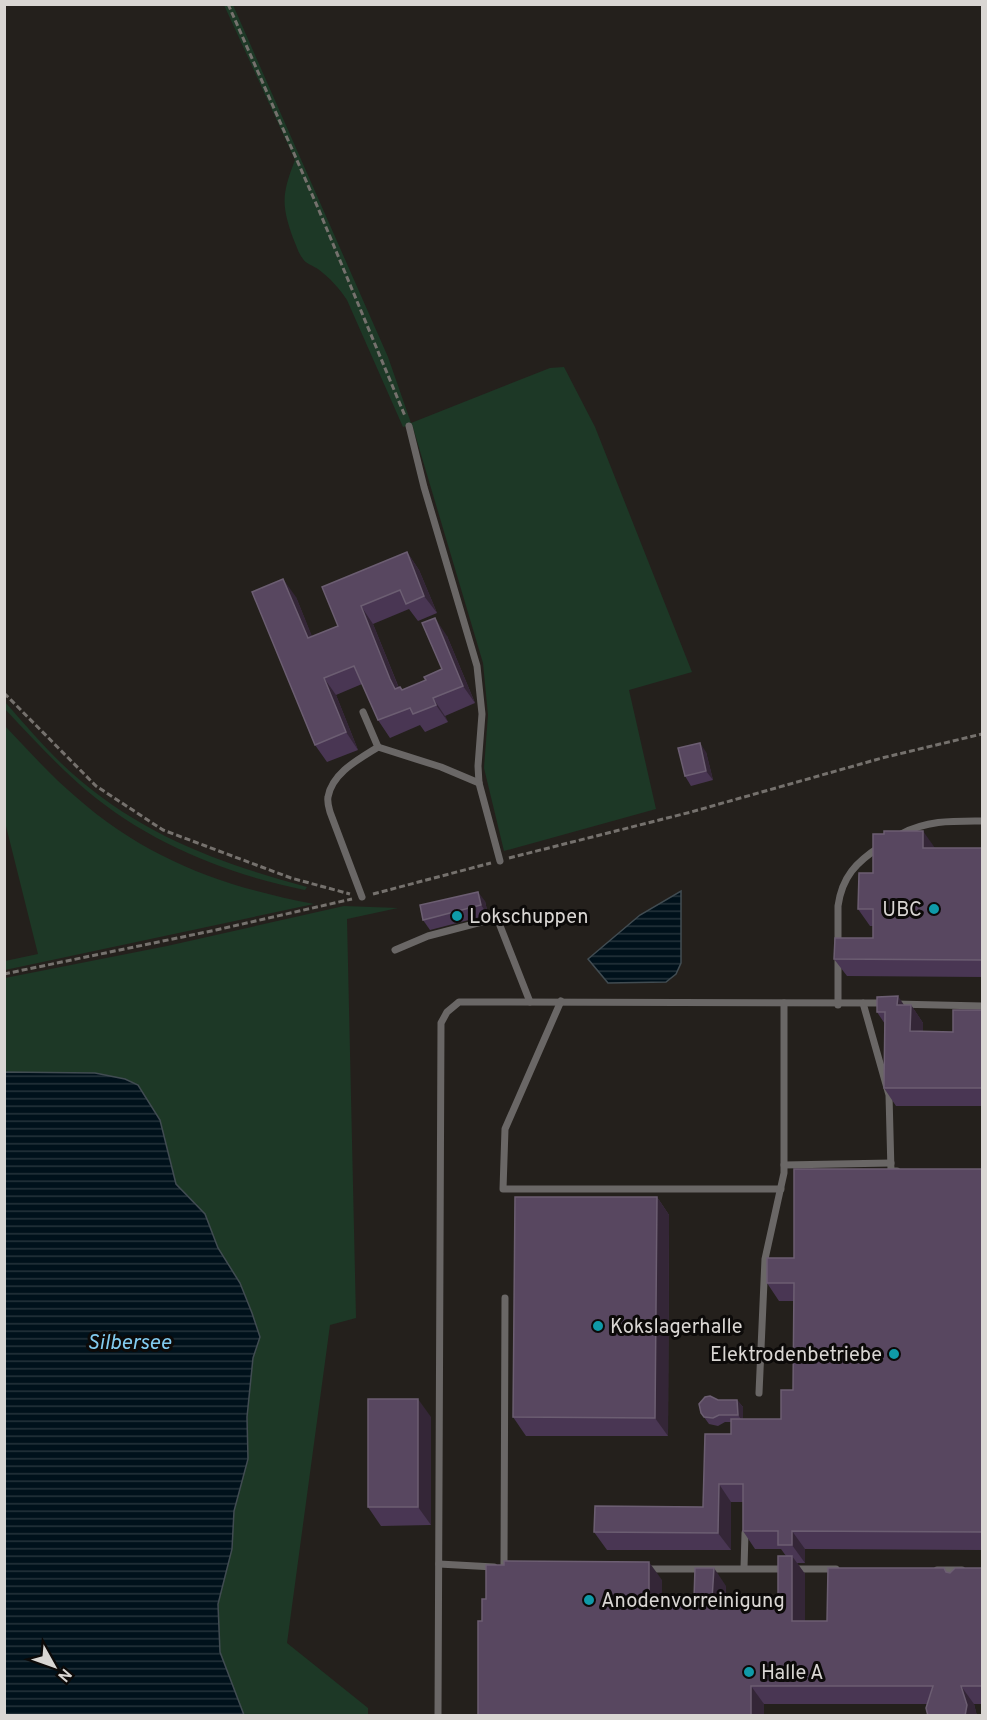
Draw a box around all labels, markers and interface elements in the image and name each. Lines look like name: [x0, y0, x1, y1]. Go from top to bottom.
place label: UBC: [882, 898, 922, 924]
marker: UBC: [927, 902, 941, 916]
place label: Lokschuppen: [469, 905, 588, 931]
marker: Lokschuppen: [450, 909, 464, 923]
place label: Kokslagerhalle: [610, 1315, 742, 1341]
marker: Kokslagerhalle: [591, 1319, 605, 1333]
water label: Silbersee: [87, 1330, 172, 1357]
place label: Elektrodenbetriebe: [710, 1343, 882, 1369]
marker: Elektrodenbetriebe: [887, 1347, 901, 1361]
place label: Anodenvorreinigung: [601, 1589, 785, 1615]
marker: Anodenvorreinigung: [582, 1593, 596, 1607]
north arrow: [24, 1636, 84, 1696]
place label: Halle A: [761, 1661, 824, 1687]
text: N: [53, 1664, 75, 1685]
marker: Halle A: [742, 1665, 756, 1679]

